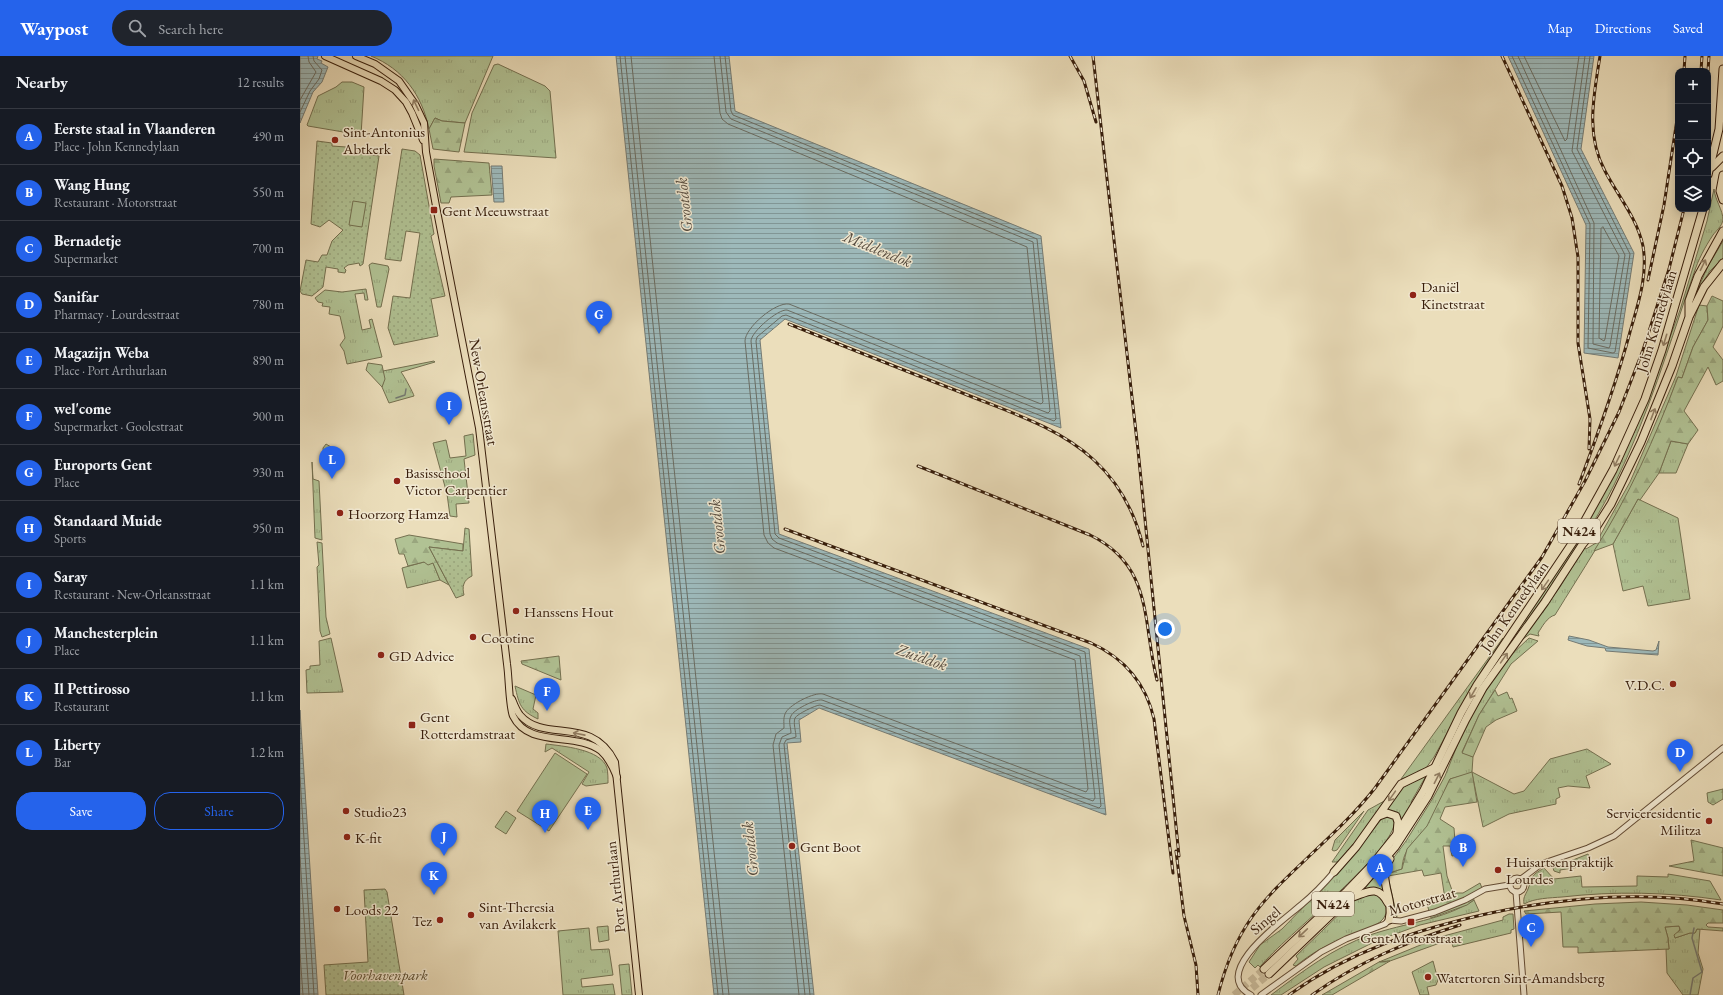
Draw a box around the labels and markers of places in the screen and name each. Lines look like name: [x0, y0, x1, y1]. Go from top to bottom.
place label: Sint-Antonius Abtkerk: [342, 122, 425, 158]
marker: Sint-Antonius Abtkerk: [330, 135, 340, 145]
place label: Gent Meeuwstraat: [442, 201, 549, 220]
marker: Gent Meeuwstraat: [429, 205, 439, 215]
place label: Daniël Kinetstraat: [1421, 277, 1485, 313]
marker: Daniël Kinetstraat: [1408, 290, 1418, 300]
pin: G: [586, 301, 612, 334]
pin: I: [436, 392, 462, 425]
pin: L: [319, 446, 345, 479]
place label: Basisschool Victor Carpentier: [405, 463, 507, 499]
marker: Basisschool Victor Carpentier: [392, 476, 402, 486]
place label: Hoorzorg Hamza: [348, 504, 449, 523]
marker: Hoorzorg Hamza: [335, 508, 345, 518]
place label: Hanssens Hout: [524, 602, 614, 621]
marker: Hanssens Hout: [511, 606, 521, 616]
place label: Cocotine: [481, 628, 535, 647]
marker: Cocotine: [468, 632, 478, 642]
place label: GD Advice: [389, 646, 454, 665]
marker: GD Advice: [376, 650, 386, 660]
place label: V.D.C.: [1625, 675, 1665, 694]
pin: F: [534, 678, 560, 711]
marker: V.D.C.: [1668, 679, 1678, 689]
place label: Gent Rotterdamstraat: [420, 707, 515, 743]
marker: Gent Rotterdamstraat: [407, 720, 417, 730]
pin: D: [1667, 739, 1693, 772]
pin: E: [575, 797, 601, 830]
pin: H: [532, 800, 558, 833]
place label: Studio23: [354, 802, 407, 821]
place label: Serviceresidentie Militza: [1606, 803, 1701, 839]
marker: Studio23: [341, 806, 351, 816]
marker: Serviceresidentie Militza: [1704, 816, 1714, 826]
pin: J: [431, 823, 457, 856]
place label: K-fit: [355, 828, 382, 847]
marker: K-fit: [342, 832, 352, 842]
pin: B: [1450, 834, 1476, 867]
place label: Gent Boot: [800, 837, 861, 856]
marker: Gent Boot: [787, 841, 797, 851]
place label: Huisartsenpraktijk Lourdes: [1506, 852, 1614, 888]
pin: A: [1367, 854, 1393, 887]
pin: K: [421, 862, 447, 895]
marker: Huisartsenpraktijk Lourdes: [1493, 865, 1503, 875]
place label: Sint-Theresia van Avilakerk: [479, 897, 557, 933]
place label: Loods 22: [345, 900, 399, 919]
marker: Loods 22: [332, 904, 342, 914]
marker: Sint-Theresia van Avilakerk: [466, 910, 476, 920]
place label: Tez: [412, 911, 432, 930]
pin: C: [1518, 914, 1544, 947]
marker: Tez: [435, 915, 445, 925]
marker: Gent Motorstraat: [1406, 917, 1416, 927]
place label: Gent Motorstraat: [1360, 928, 1462, 947]
place label: Watertoren Sint-Amandsberg: [1436, 968, 1605, 987]
marker: Watertoren Sint-Amandsberg: [1423, 972, 1433, 982]

